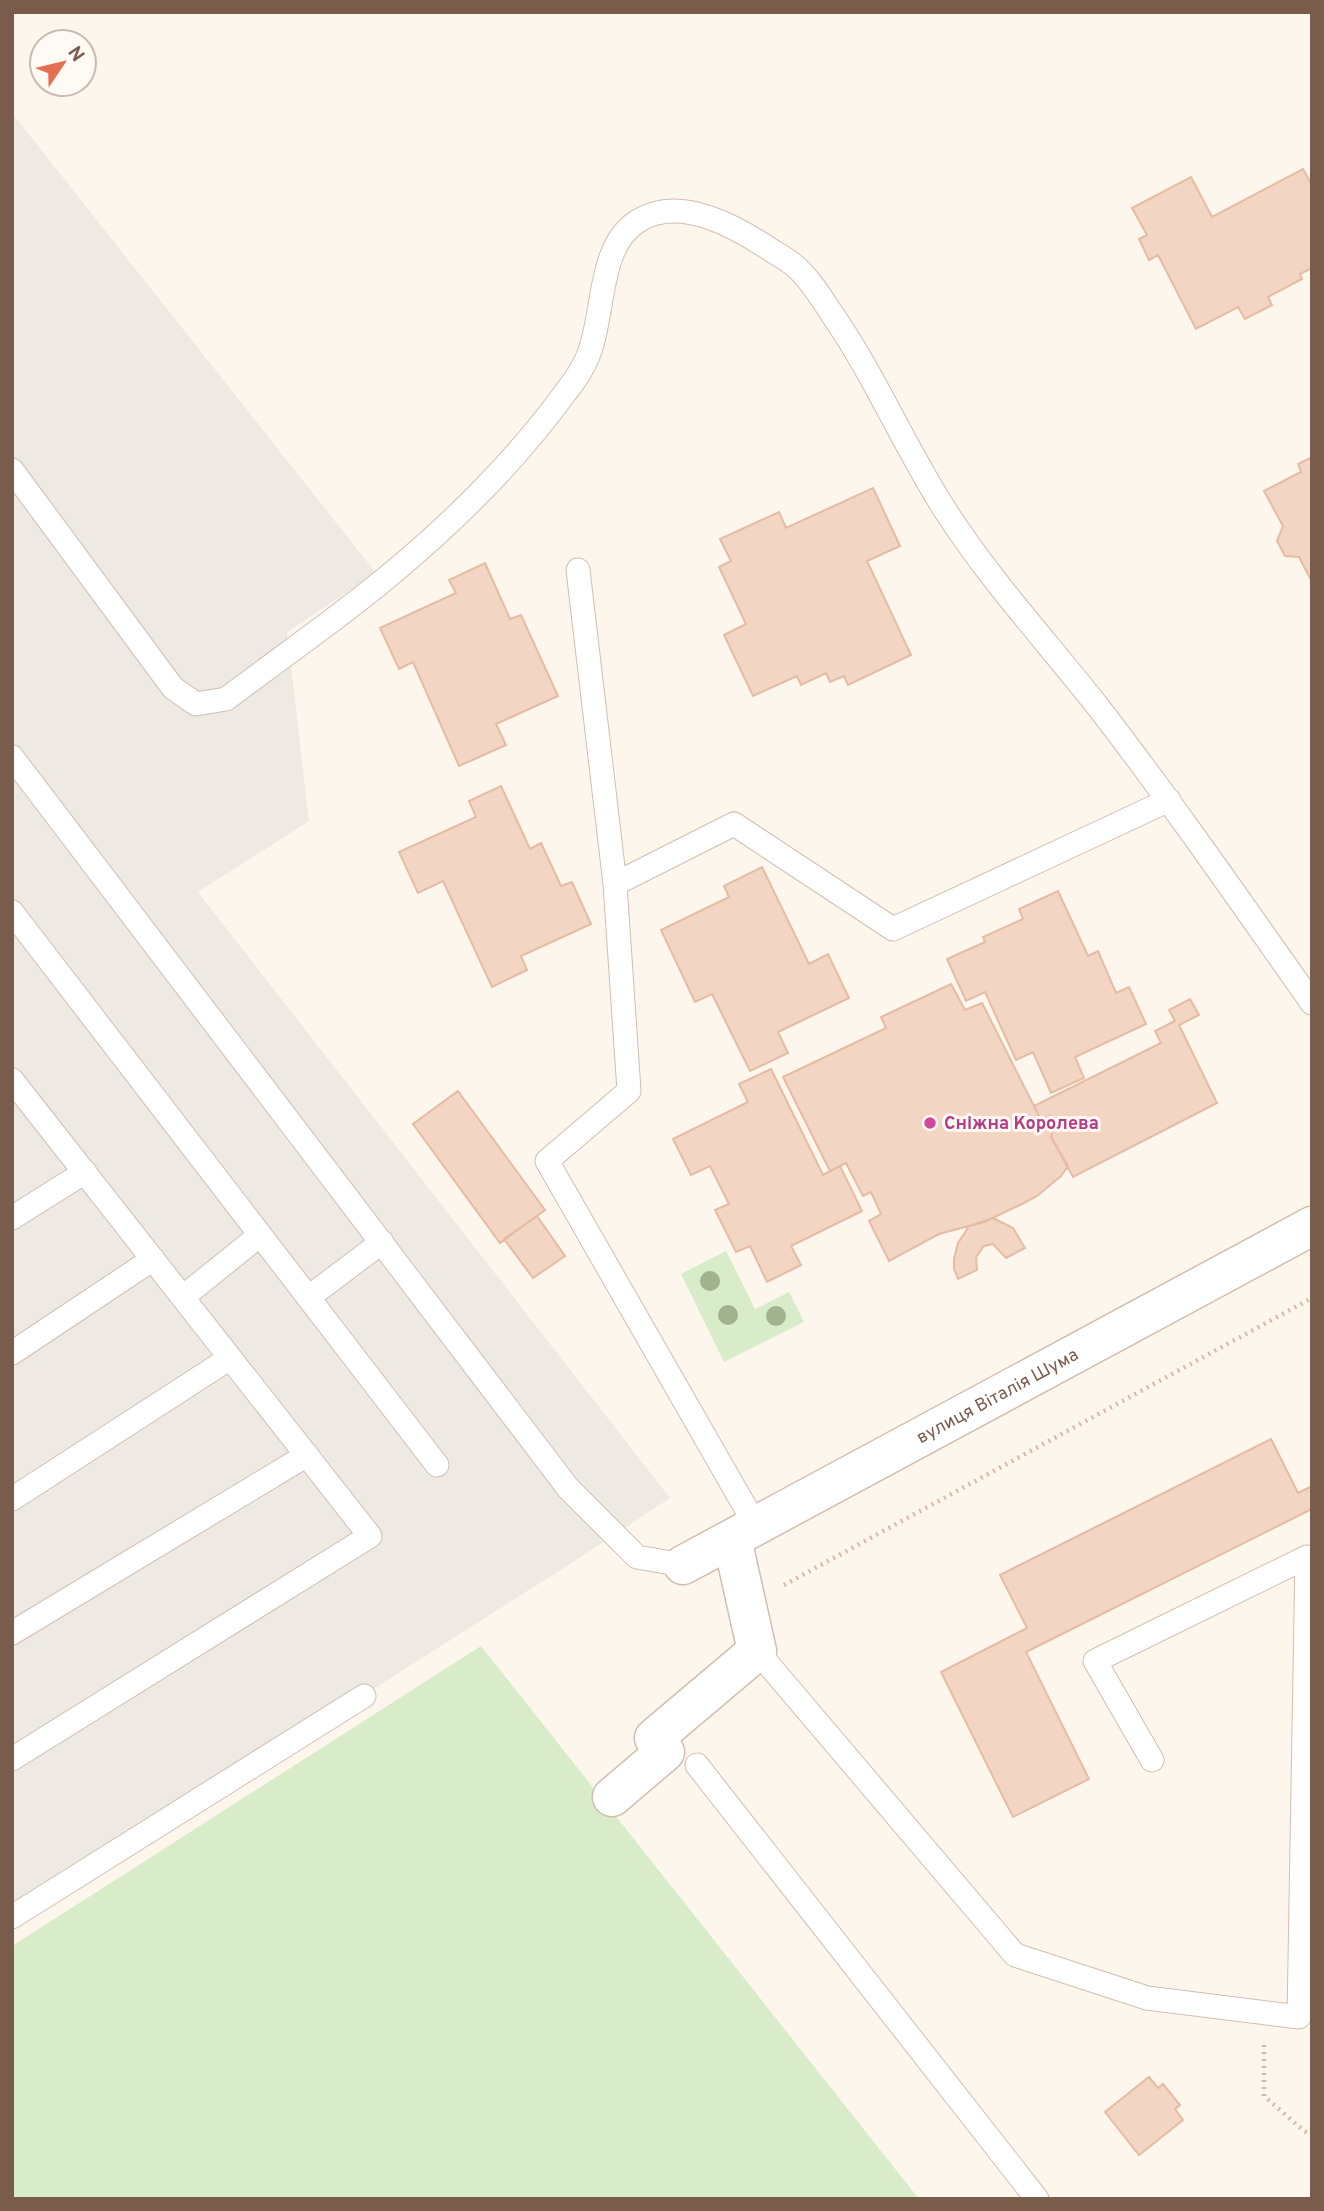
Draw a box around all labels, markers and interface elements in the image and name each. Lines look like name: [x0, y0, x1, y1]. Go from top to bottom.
north arrow: [28, 28, 98, 98]
text: N: [62, 42, 89, 67]
place label: Сніжна Королева: [944, 1113, 1099, 1136]
marker: Сніжна Королева: [922, 1115, 938, 1131]
street label: вулиця Віталія Шума: [913, 1344, 1083, 1450]

